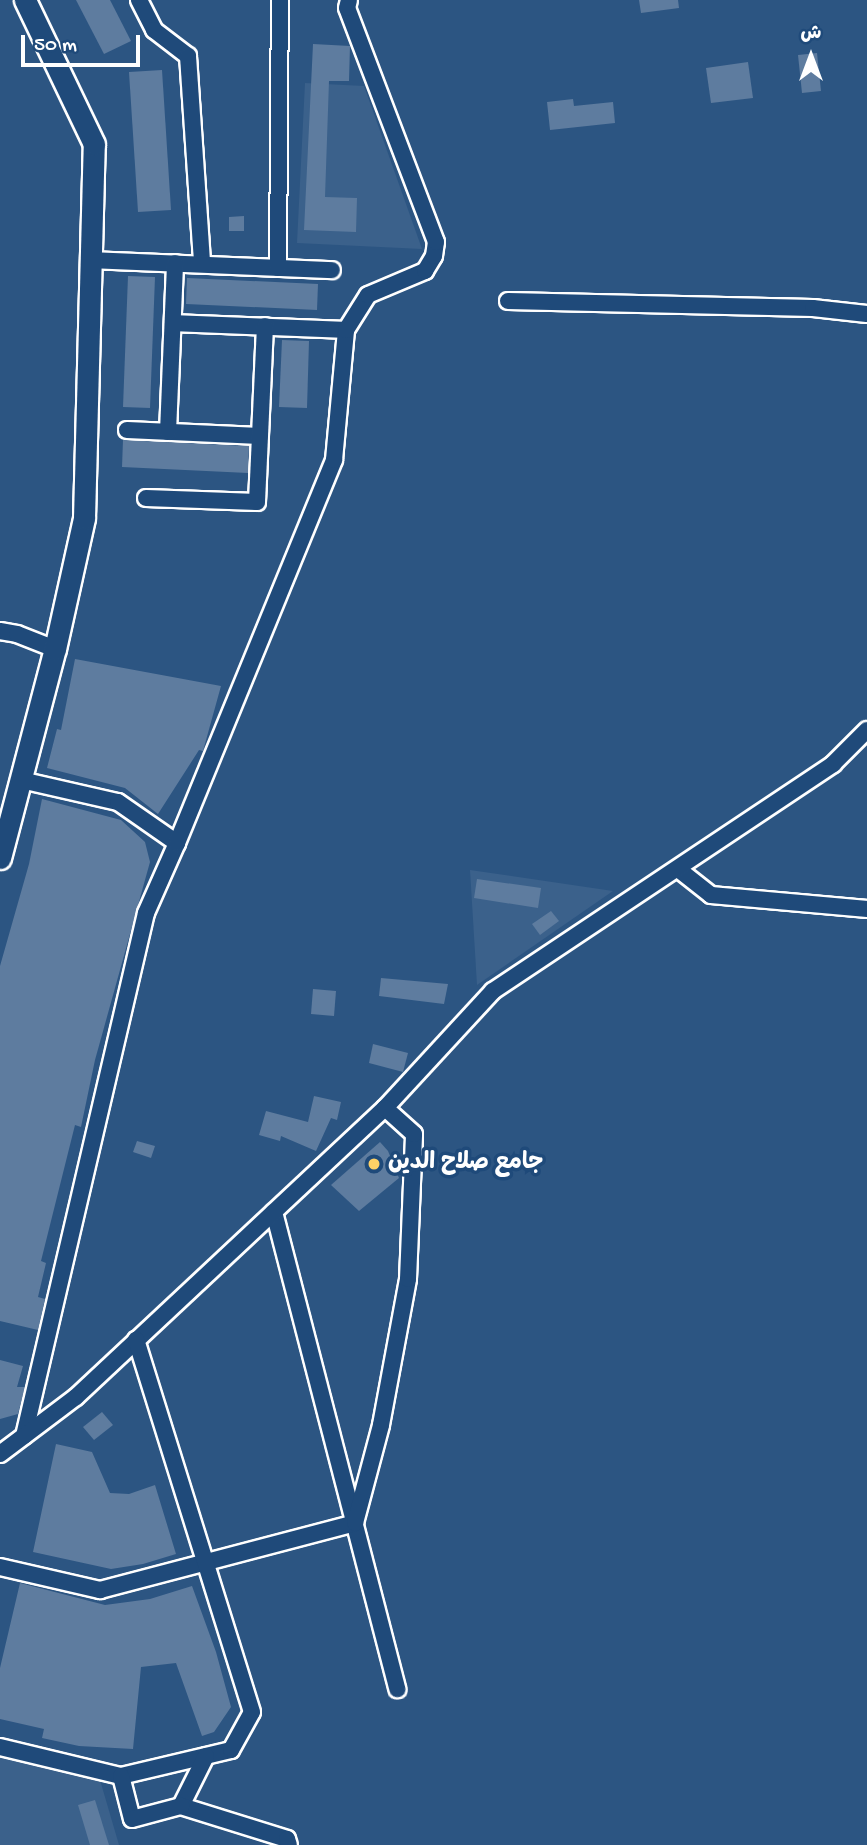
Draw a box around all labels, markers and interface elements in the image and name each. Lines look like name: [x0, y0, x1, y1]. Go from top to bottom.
scale bar: [24, 21, 144, 65]
north arrow: [776, 21, 846, 91]
text: ش: [801, 23, 821, 46]
text: 50 m: [34, 34, 77, 59]
place label: جامع صلاح الدين: [388, 1150, 543, 1178]
marker: جامع صلاح الدين: [366, 1156, 382, 1172]

